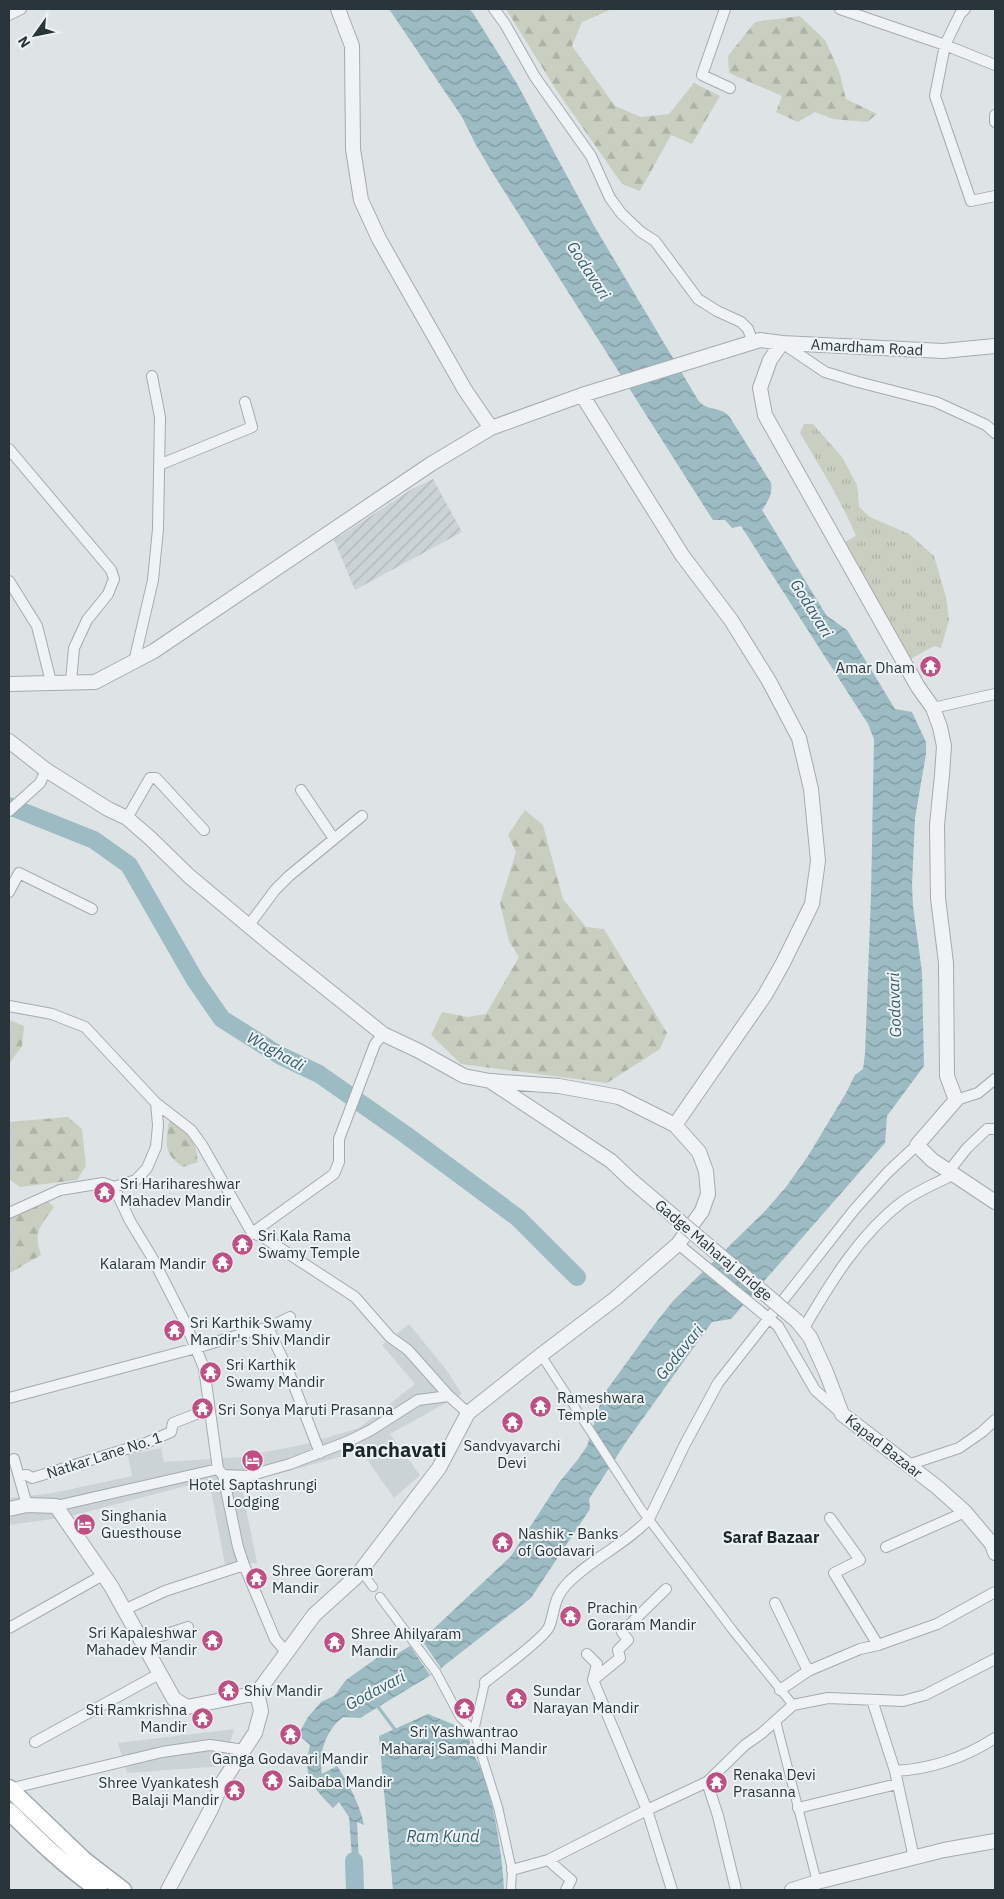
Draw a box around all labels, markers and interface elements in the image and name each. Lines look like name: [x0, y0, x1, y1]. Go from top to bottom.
north arrow: [10, 10, 60, 60]
text: N: [14, 33, 34, 51]
water label: Godavari: [563, 237, 615, 303]
street label: Amardham Road: [810, 335, 924, 359]
water label: Godavari: [786, 575, 838, 641]
temple icon: Amar Dham: [919, 655, 943, 679]
place label: Amar Dham: [836, 658, 915, 677]
water label: Godavari: [883, 971, 905, 1038]
water label: Waghadi: [244, 1027, 309, 1075]
place label: Sri Harihareshwar Mahadev Mandir: [120, 1174, 241, 1210]
temple icon: Sri Harihareshwar Mahadev Mandir: [92, 1180, 116, 1204]
street label: Gadge Maharaj Bridge: [651, 1195, 777, 1305]
place label: Sri Kala Rama Swamy Temple: [258, 1226, 360, 1262]
temple icon: Sri Kala Rama Swamy Temple: [230, 1232, 254, 1256]
temple icon: Kalaram Mandir: [210, 1251, 234, 1275]
place label: Kalaram Mandir: [100, 1254, 206, 1273]
place label: Sri Karthik Swamy Mandir's Shiv Mandir: [190, 1313, 331, 1349]
temple icon: Sri Karthik Swamy Mandir's Shiv Mandir: [162, 1319, 186, 1343]
water label: Godavari: [651, 1320, 708, 1384]
place label: Sri Karthik Swamy Mandir: [226, 1355, 325, 1391]
temple icon: Sri Karthik Swamy Mandir: [198, 1361, 222, 1385]
place label: Rameshwara Temple: [557, 1388, 644, 1424]
temple icon: Rameshwara Temple: [529, 1394, 553, 1418]
temple icon: Sri Sonya Maruti Prasanna: [190, 1397, 214, 1421]
place label: Sri Sonya Maruti Prasanna: [218, 1400, 393, 1419]
temple icon: Sandvyavarchi Devi: [500, 1410, 524, 1434]
street label: Kapad Bazaar: [842, 1410, 927, 1482]
street label: Natkar Lane No. 1: [44, 1427, 164, 1483]
district label: Panchavati: [342, 1436, 446, 1463]
place label: Sandvyavarchi Devi: [464, 1436, 561, 1472]
hotel icon: Hotel Saptashrungi Lodging: [241, 1449, 265, 1473]
place label: Hotel Saptashrungi Lodging: [189, 1475, 317, 1511]
place label: Singhania Guesthouse: [101, 1506, 182, 1542]
hotel icon: Singhania Guesthouse: [73, 1512, 97, 1536]
place label: Nashik - Banks of Godavari: [518, 1524, 619, 1560]
district label: Saraf Bazaar: [723, 1527, 820, 1547]
temple icon: Nashik - Banks of Godavari: [490, 1530, 514, 1554]
place label: Shree Goreram Mandir: [272, 1561, 374, 1597]
temple icon: Shree Goreram Mandir: [244, 1567, 268, 1591]
place label: Prachin Goraram Mandir: [587, 1598, 697, 1634]
temple icon: Prachin Goraram Mandir: [559, 1604, 583, 1628]
place label: Sri Kapaleshwar Mahadev Mandir: [86, 1623, 197, 1659]
place label: Shree Ahilyaram Mandir: [351, 1624, 461, 1660]
temple icon: Sri Kapaleshwar Mahadev Mandir: [201, 1629, 225, 1653]
temple icon: Shree Ahilyaram Mandir: [323, 1630, 347, 1654]
water label: Godavari: [342, 1666, 409, 1714]
temple icon: Shiv Mandir: [216, 1678, 240, 1702]
place label: Shiv Mandir: [244, 1681, 323, 1700]
place label: Sundar Narayan Mandir: [533, 1681, 640, 1717]
temple icon: Sundar Narayan Mandir: [505, 1687, 529, 1711]
temple icon: Sri Yashwantrao Maharaj Samadhi Mandir: [452, 1696, 476, 1720]
place label: Sti Ramkrishna Mandir: [86, 1700, 187, 1736]
temple icon: Sti Ramkrishna Mandir: [191, 1706, 215, 1730]
place label: Sri Yashwantrao Maharaj Samadhi Mandir: [381, 1722, 548, 1758]
temple icon: Ganga Godavari Mandir: [278, 1723, 302, 1747]
place label: Ganga Godavari Mandir: [212, 1749, 369, 1768]
place label: Renaka Devi Prasanna: [733, 1765, 816, 1801]
temple icon: Saibaba Mandir: [260, 1769, 284, 1793]
temple icon: Renaka Devi Prasanna: [705, 1771, 729, 1795]
place label: Saibaba Mandir: [288, 1772, 393, 1791]
place label: Shree Vyankatesh Balaji Mandir: [98, 1773, 219, 1809]
temple icon: Shree Vyankatesh Balaji Mandir: [223, 1779, 247, 1803]
water label: Ram Kund: [407, 1826, 480, 1846]

